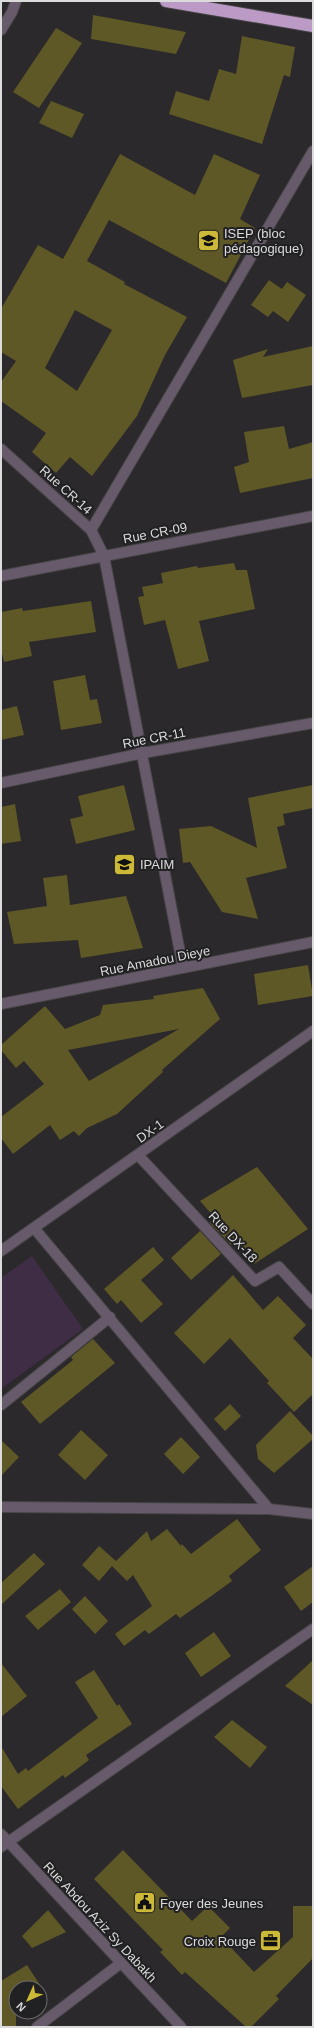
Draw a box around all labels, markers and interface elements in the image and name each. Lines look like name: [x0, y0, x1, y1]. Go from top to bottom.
place label: ISEP (bloc pédagogique): [224, 226, 304, 256]
school or university icon: ISEP (bloc pédagogique): [195, 227, 221, 253]
street label: Rue CR-14: [37, 463, 95, 517]
street label: Rue CR-09: [122, 519, 188, 547]
street label: Rue CR-11: [121, 725, 187, 751]
school or university icon: IPAIM: [111, 851, 137, 877]
place label: IPAIM: [140, 857, 174, 872]
street label: Rue Amadou Dieye: [99, 943, 211, 979]
street label: DX-1: [134, 1116, 166, 1146]
street label: Rue DX-18: [206, 1208, 260, 1266]
street label: Rue Abdou Aziz Sy Dabakh: [40, 1859, 160, 1985]
public building icon: Foyer des Jeunes: [131, 1890, 157, 1916]
place label: Foyer des Jeunes: [160, 1896, 264, 1911]
office icon: Croix Rouge: [258, 1928, 284, 1954]
place label: Croix Rouge: [184, 1934, 256, 1949]
north arrow: [8, 1980, 48, 2020]
text: N: [14, 2000, 28, 2014]

